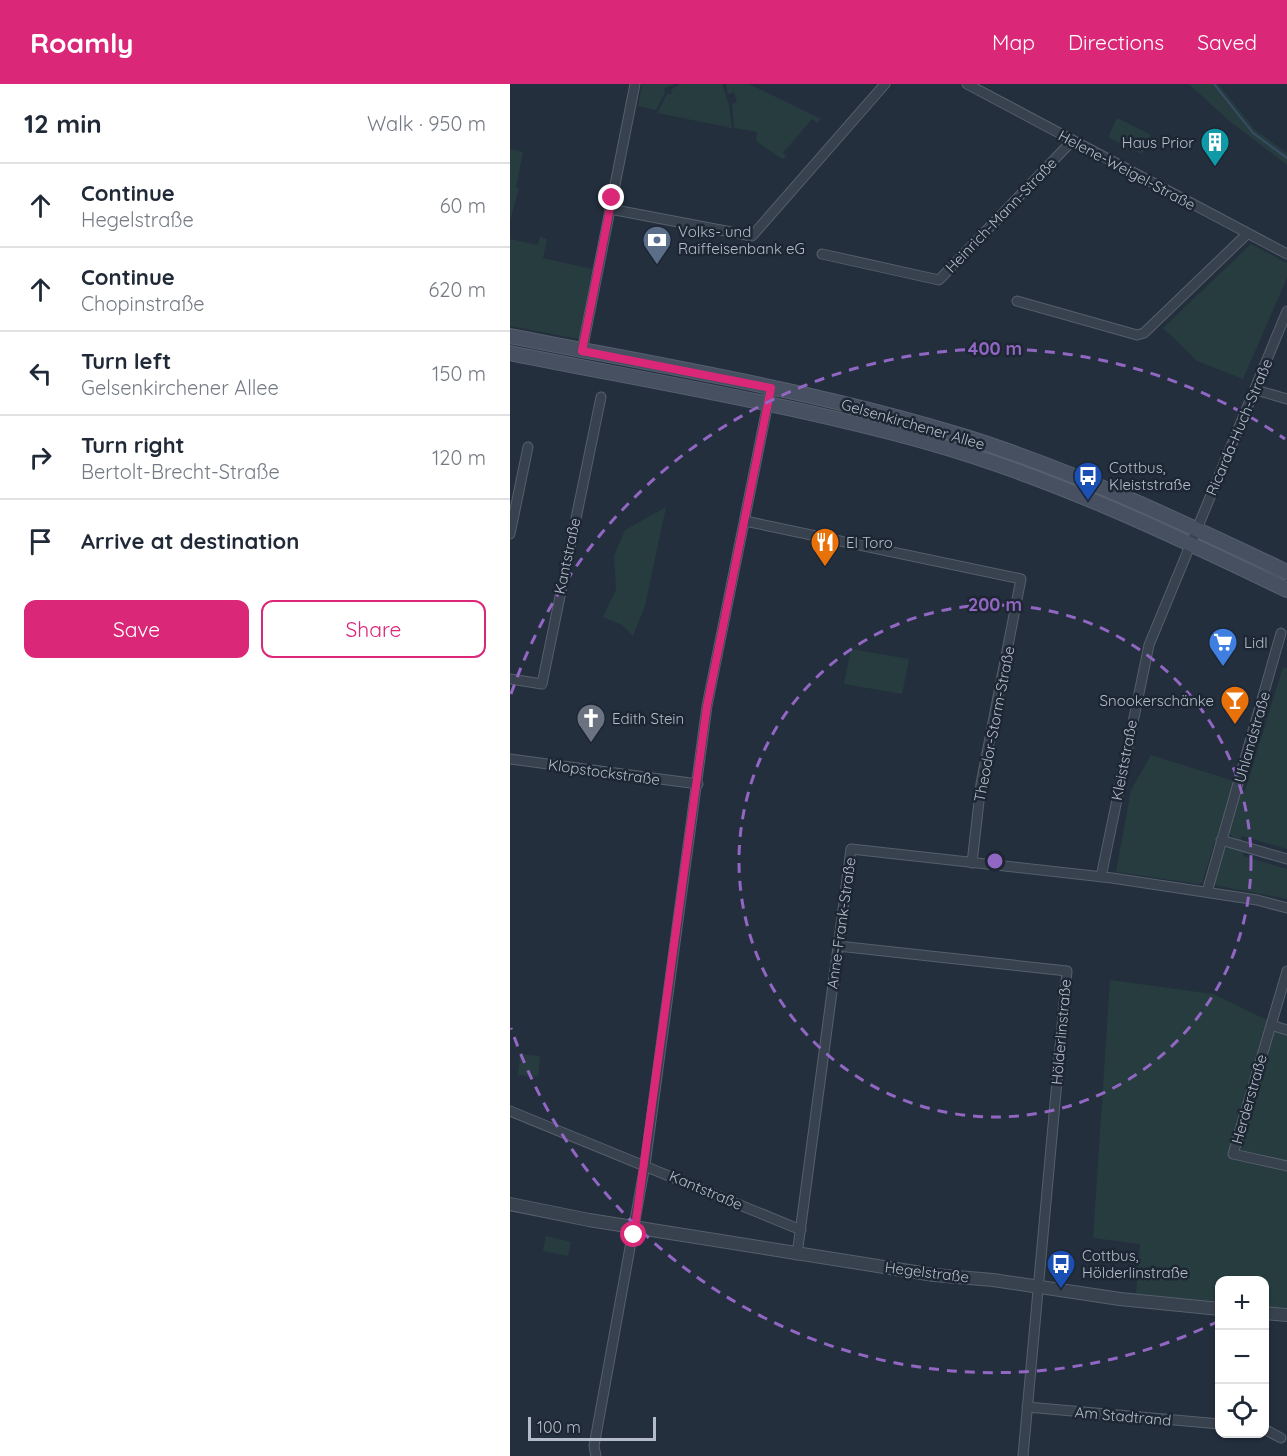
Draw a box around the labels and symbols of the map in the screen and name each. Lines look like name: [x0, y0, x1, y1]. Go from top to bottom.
street label: Helene-Weigel-Straße: [1055, 126, 1199, 214]
building icon: Haus Prior: [1199, 126, 1231, 168]
place label: Haus Prior: [1122, 133, 1194, 152]
street label: Heinrich-Mann-Straße: [941, 153, 1061, 277]
route end: [598, 184, 624, 210]
place label: Volks- und Raiffeisenbank eG: [678, 222, 805, 258]
bank icon: Volks- und Raiffeisenbank eG: [641, 224, 673, 266]
text: 400 m: [968, 337, 1022, 360]
street label: Ricarda-Huch-Straße: [1202, 356, 1276, 498]
street label: Gelsenkirchener Allee: [839, 394, 987, 454]
place label: Cottbus, Kleiststraße: [1109, 458, 1191, 494]
bus stop icon: Cottbus, Kleiststraße: [1072, 460, 1104, 502]
street label: Kantstraße: [550, 516, 584, 596]
restaurant icon: El Toro: [809, 526, 841, 568]
place label: El Toro: [846, 533, 893, 552]
text: 200 m: [968, 593, 1022, 616]
supermarket icon: Lidl: [1207, 626, 1239, 668]
place label: Lidl: [1244, 633, 1268, 652]
street label: Theodor-Storm-Straße: [970, 644, 1018, 804]
bar icon: Snookerschänke: [1219, 684, 1251, 726]
street label: Uhlandstraße: [1230, 689, 1274, 785]
place label: Snookerschänke: [1100, 691, 1214, 710]
church icon: Edith Stein: [575, 702, 607, 744]
place label: Edith Stein: [612, 709, 684, 728]
street label: Kleiststraße: [1107, 718, 1141, 802]
street label: Klopstockstraße: [547, 755, 661, 789]
centre of rings: [985, 851, 1005, 871]
street label: Anne-Frank-Straße: [822, 856, 860, 990]
street label: Hölderlinstraße: [1047, 978, 1075, 1086]
street label: Herderstraße: [1227, 1052, 1271, 1146]
street label: Kantstraße: [667, 1166, 745, 1214]
route start: [620, 1221, 646, 1247]
place label: Cottbus, Hölderlinstraße: [1082, 1246, 1188, 1282]
bus stop icon: Cottbus, Hölderlinstraße: [1045, 1248, 1077, 1290]
street label: Hegelstraße: [884, 1257, 970, 1287]
street label: Am Stadtrand: [1074, 1402, 1172, 1430]
scale bar: [528, 1414, 656, 1442]

